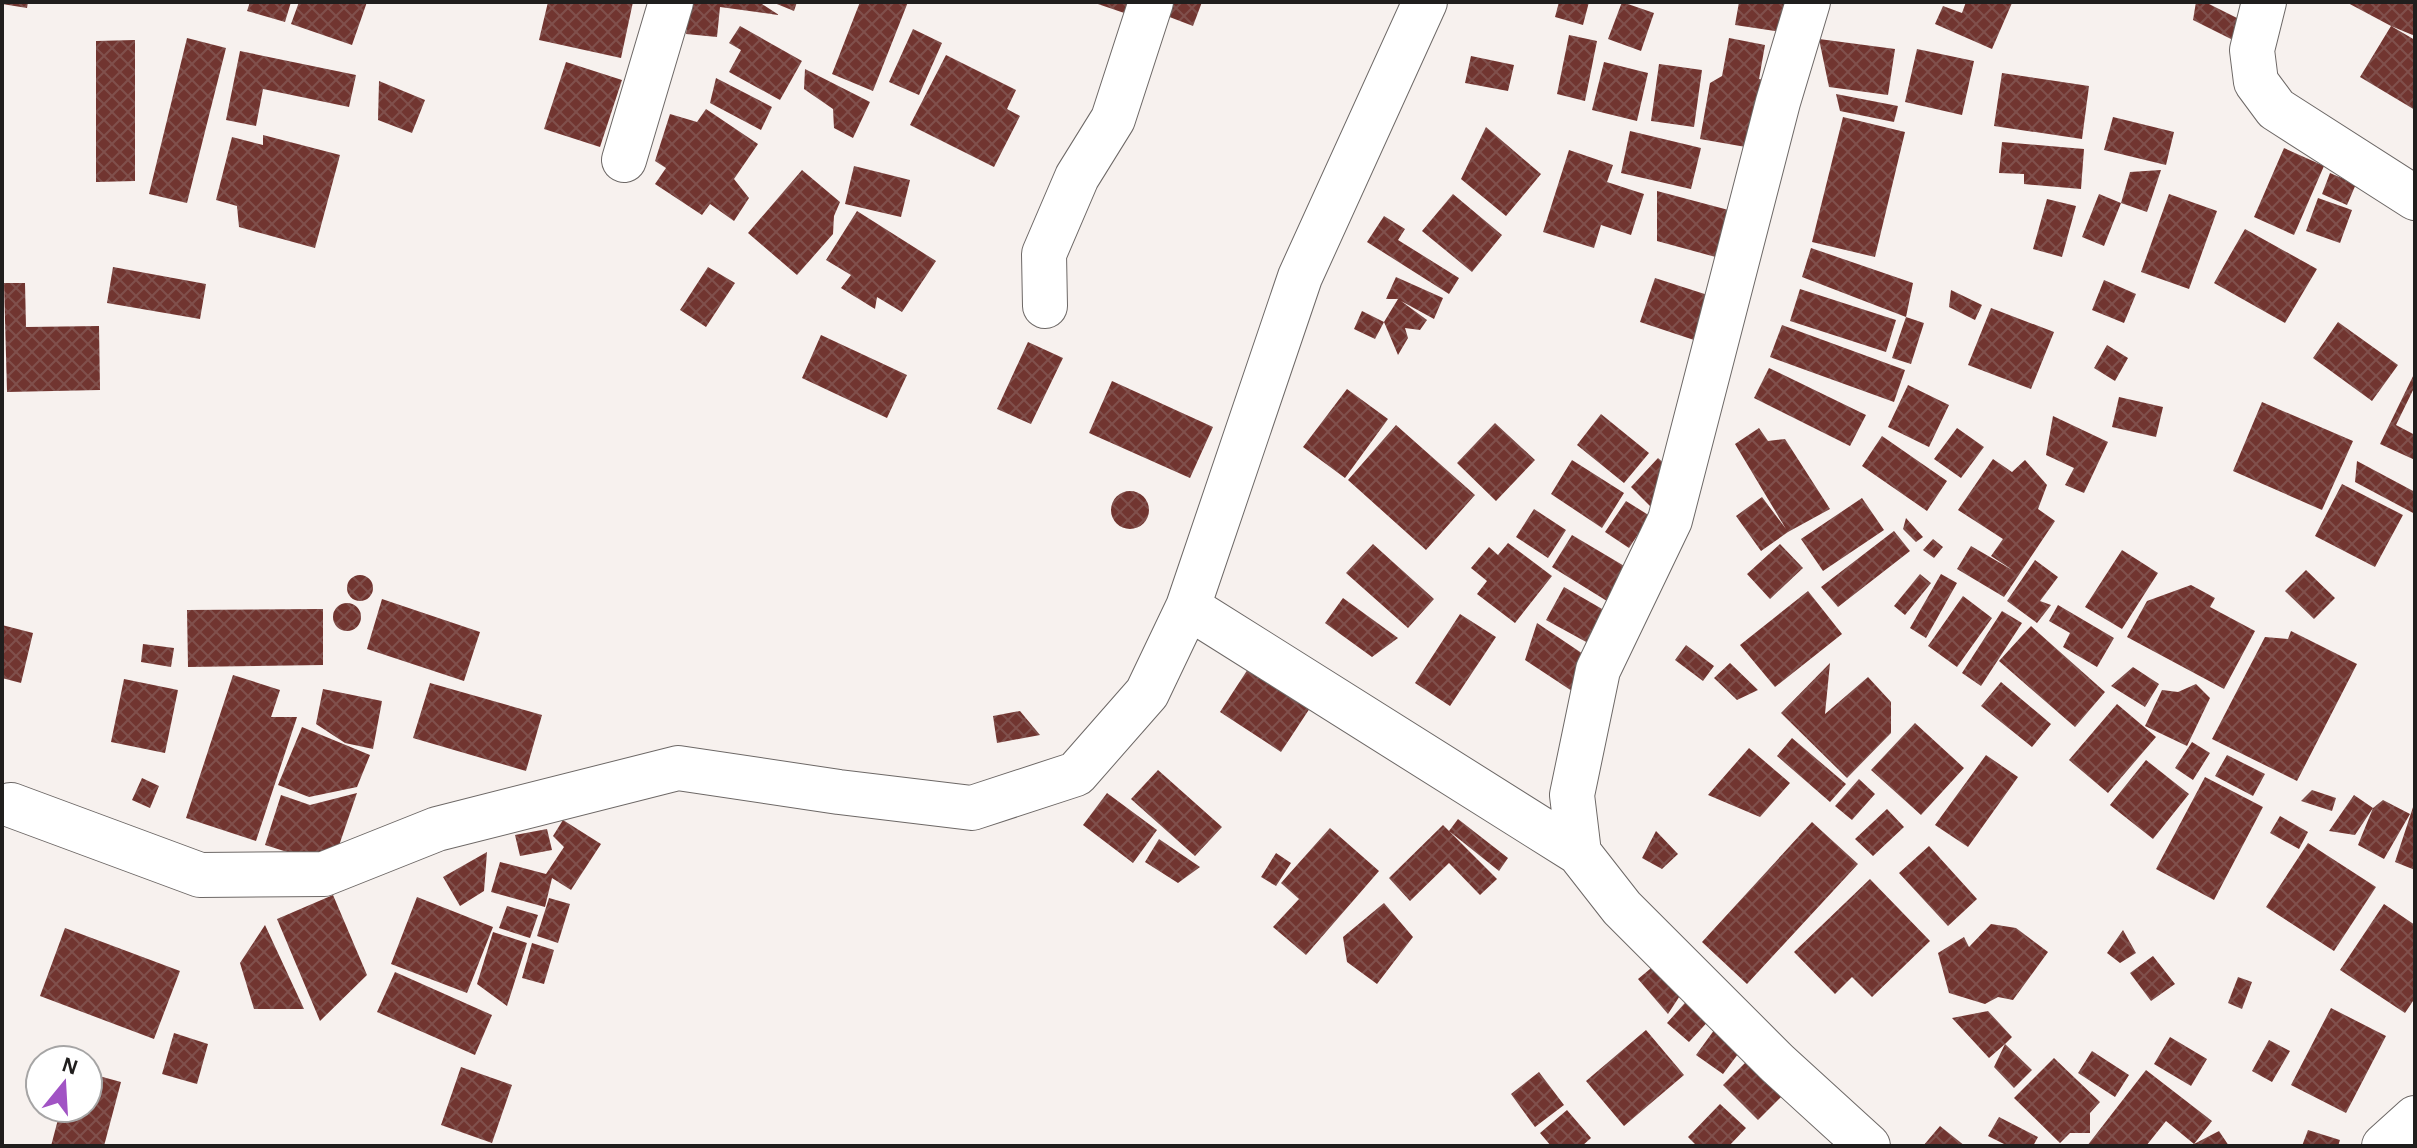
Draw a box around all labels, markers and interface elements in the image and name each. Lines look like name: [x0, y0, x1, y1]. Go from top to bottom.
north arrow: [24, 1044, 104, 1124]
text: N: [59, 1053, 81, 1079]

